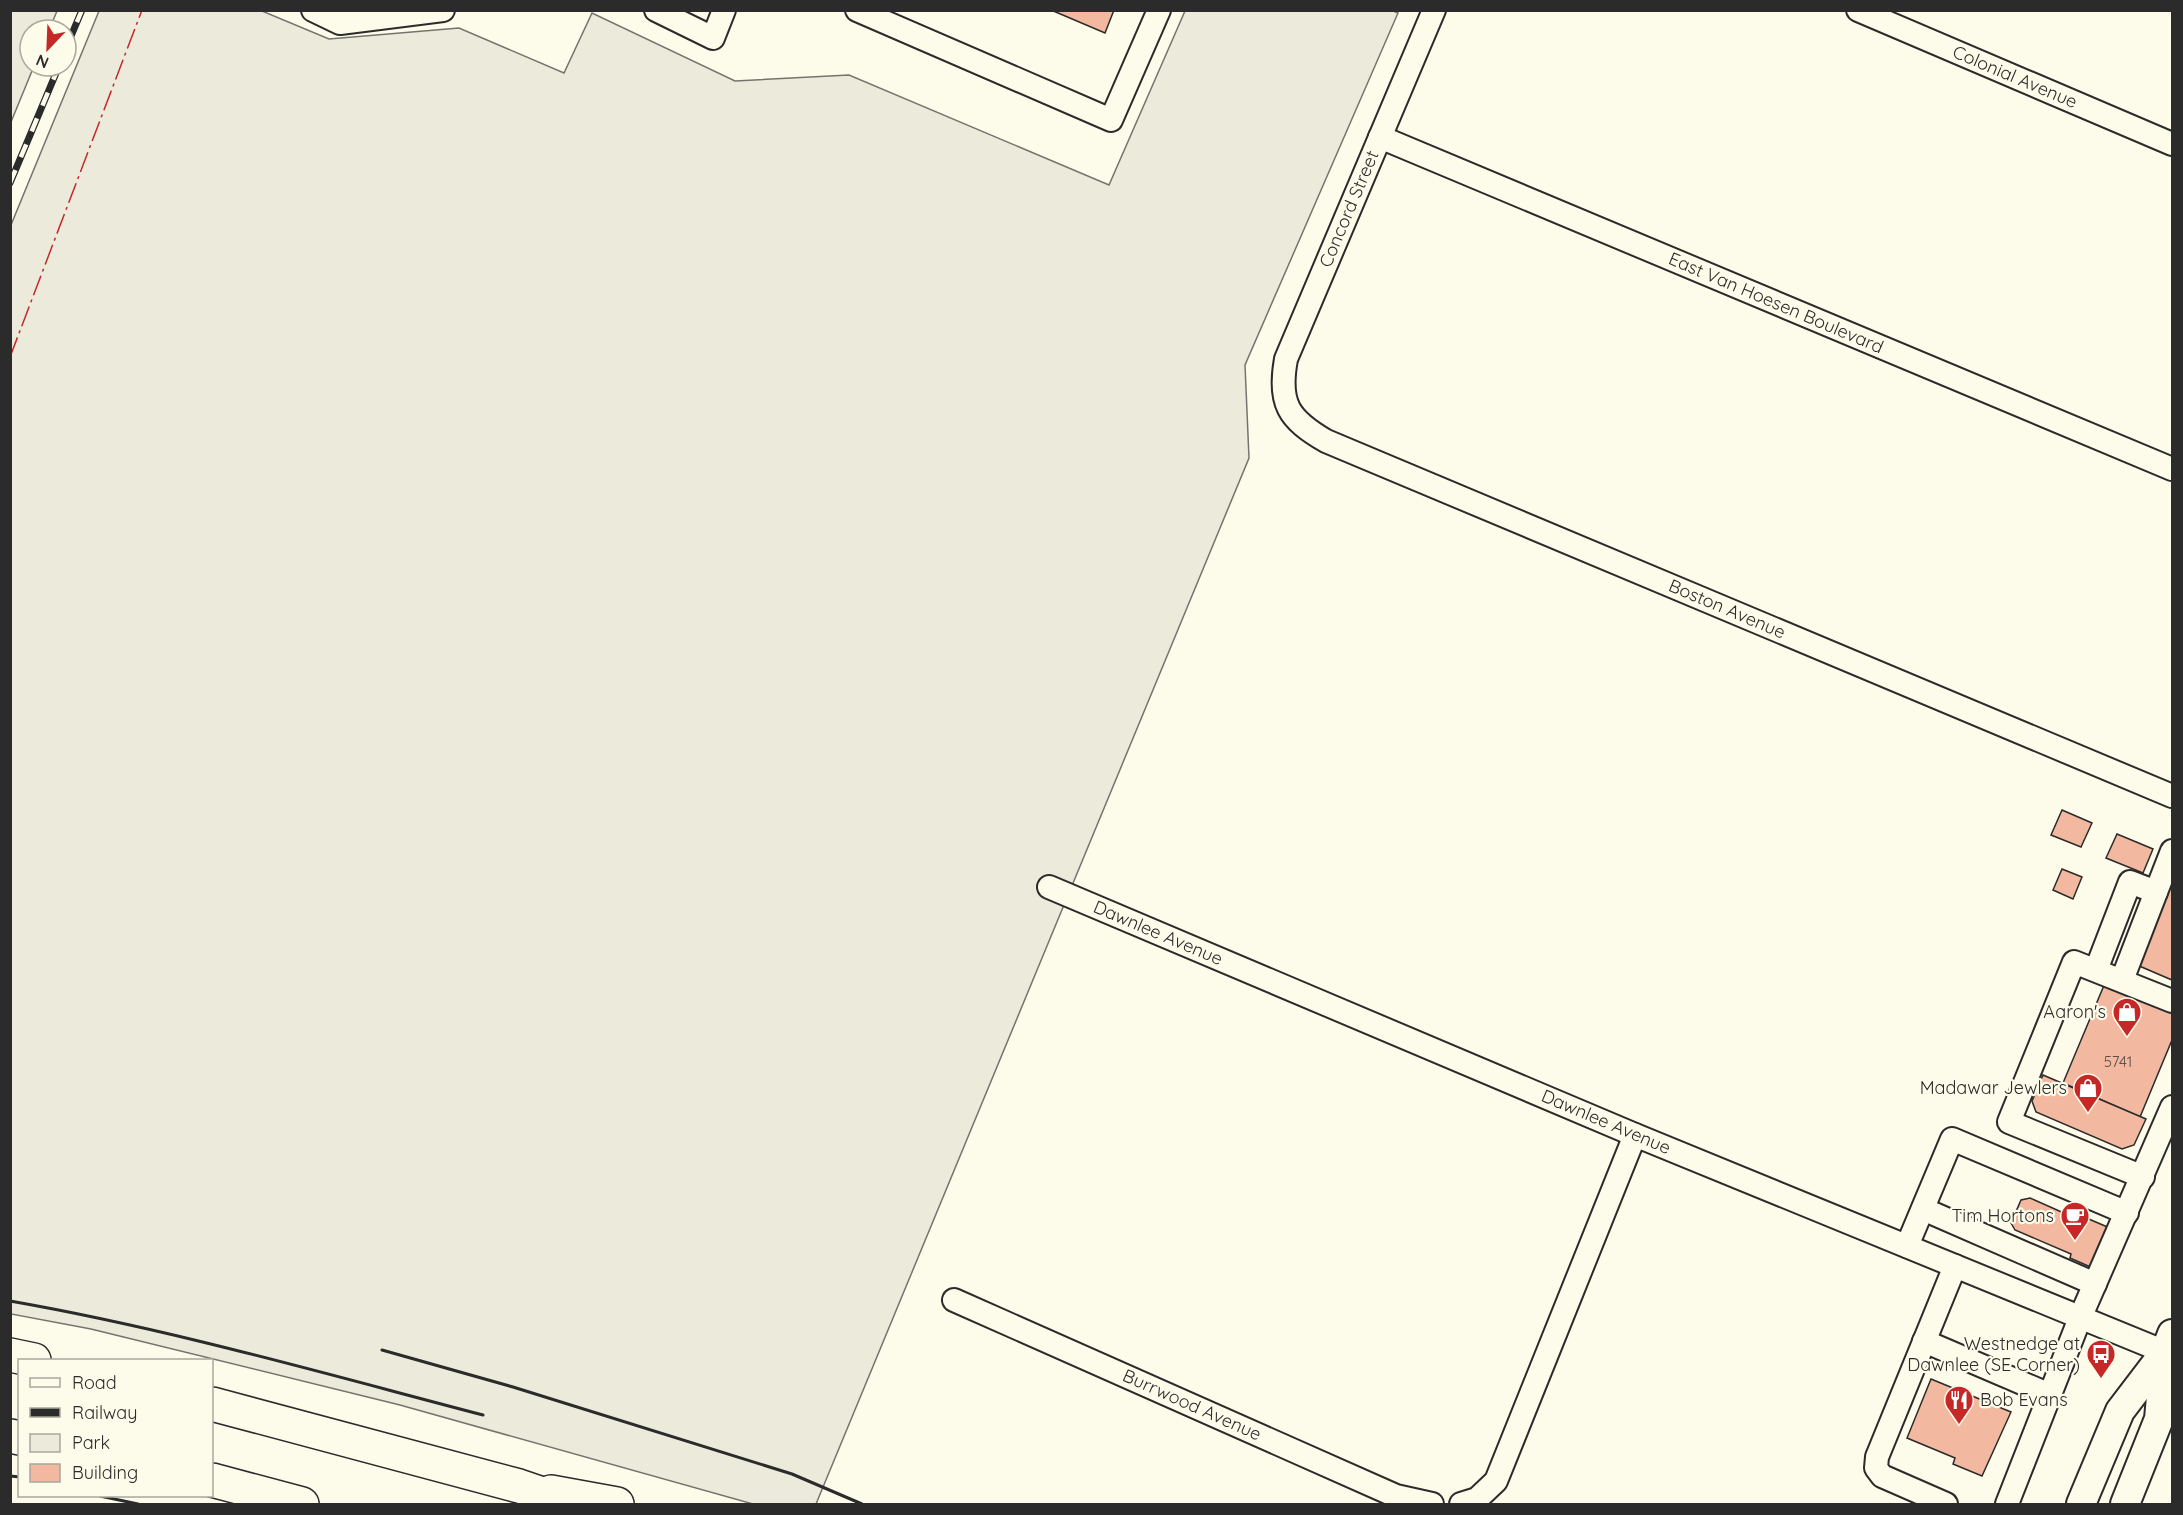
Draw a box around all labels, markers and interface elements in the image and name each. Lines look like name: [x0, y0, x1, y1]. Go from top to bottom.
north arrow: [18, 18, 78, 78]
street label: Colonial Avenue: [1949, 40, 2081, 113]
text: N: [33, 50, 51, 73]
street label: Concord Street: [1314, 147, 1384, 271]
street label: East Van Hoesen Boulevard: [1665, 247, 1887, 358]
street label: Boston Avenue: [1665, 574, 1789, 644]
street label: Dawnlee Avenue: [1090, 895, 1226, 970]
shop icon: Aaron's: [2111, 996, 2143, 1038]
place label: Aaron's: [2043, 1000, 2106, 1023]
house number: 5741: [2104, 1052, 2132, 1071]
shop icon: Madawar Jewlers: [2072, 1072, 2104, 1114]
place label: Madawar Jewlers: [1920, 1076, 2067, 1099]
street label: Dawnlee Avenue: [1538, 1084, 1674, 1159]
cafe icon: Tim Hortons: [2059, 1200, 2091, 1242]
place label: Tim Hortons: [1951, 1204, 2054, 1227]
place label: Westnedge at Dawnlee (SE Corner): [1907, 1332, 2080, 1376]
bus stop icon: Westnedge at Dawnlee (SE Corner): [2085, 1338, 2117, 1380]
legend: [18, 1359, 213, 1497]
street label: Burrwood Avenue: [1119, 1364, 1265, 1445]
text: Road: [72, 1371, 117, 1394]
restaurant icon: Bob Evans: [1943, 1384, 1975, 1426]
place label: Bob Evans: [1980, 1388, 2068, 1411]
text: Railway: [72, 1401, 138, 1424]
text: Park: [72, 1431, 110, 1454]
text: Building: [72, 1461, 138, 1484]

